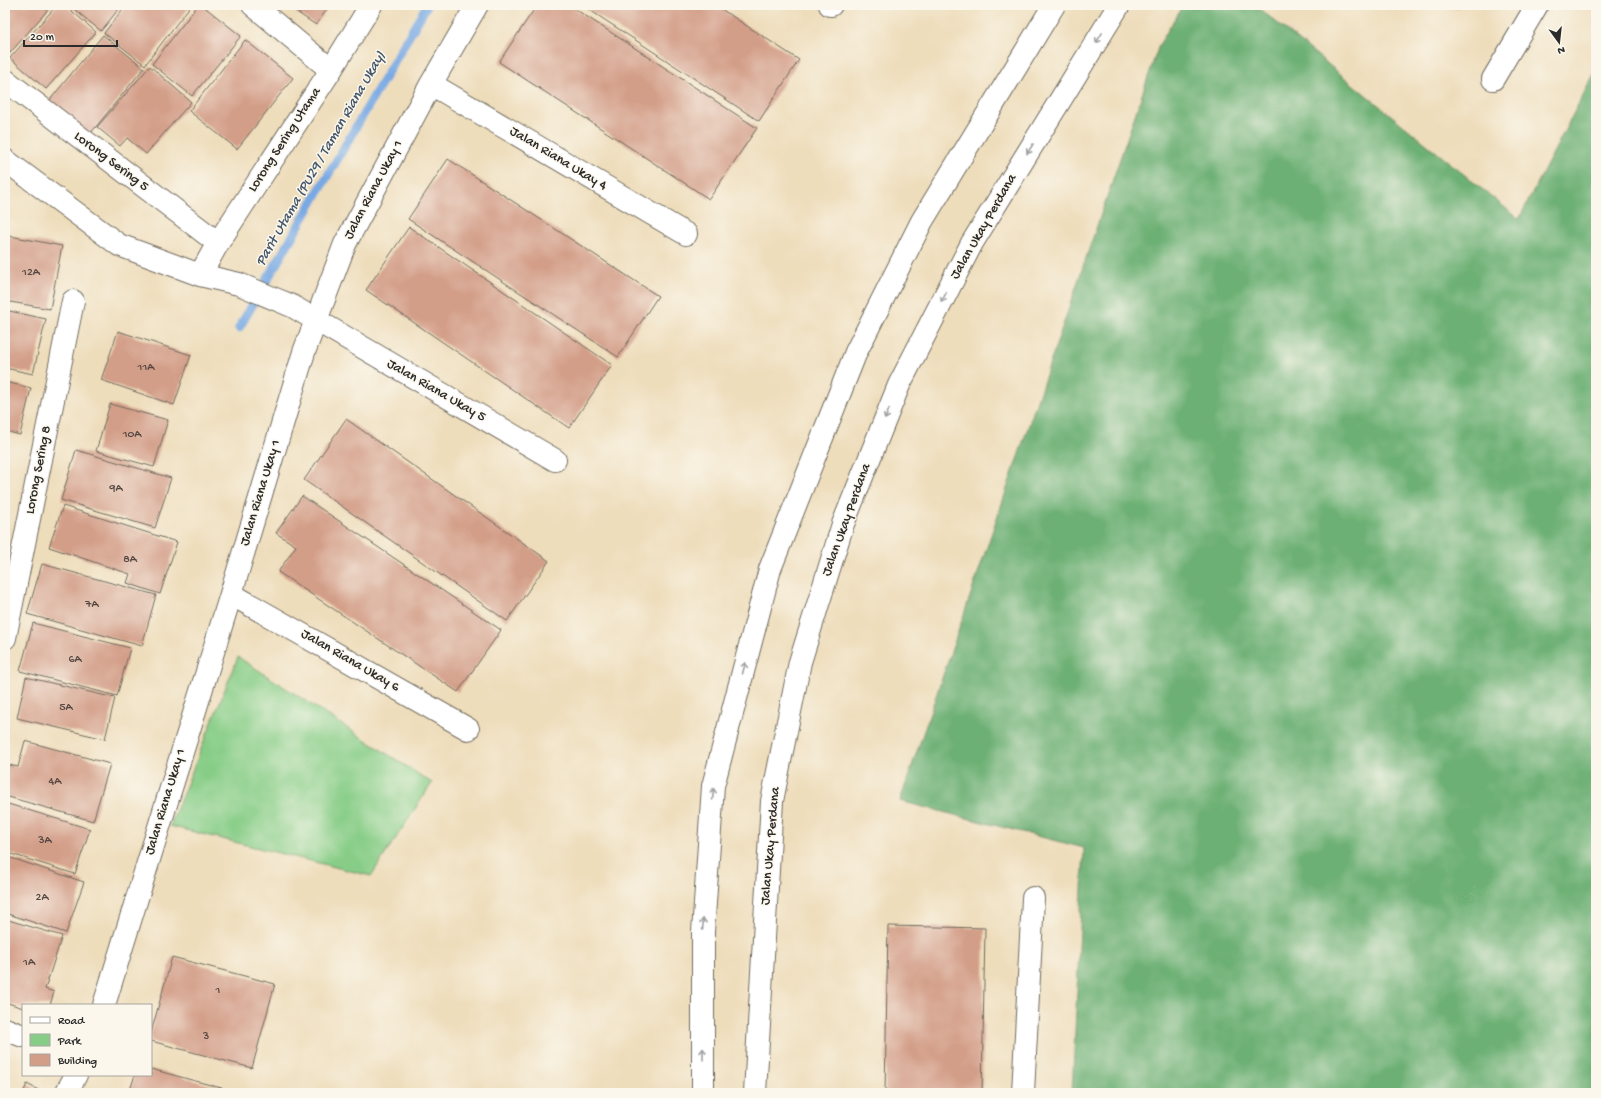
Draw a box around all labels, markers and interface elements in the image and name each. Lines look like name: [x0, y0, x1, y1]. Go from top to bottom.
scale bar: [24, 22, 117, 48]
north arrow: [1539, 22, 1579, 62]
text: 20 m: [30, 31, 55, 45]
one-way arrow: [1094, 32, 1102, 44]
text: N: [1556, 43, 1566, 56]
water label: Parit Utama (PU29 / Taman Riana Ukay): [252, 48, 390, 269]
street label: Lorong Sering Utama: [245, 83, 326, 196]
street label: Jalan Riana Ukay 4: [506, 123, 610, 195]
street label: Lorong Sering 5: [70, 128, 152, 196]
street label: Jalan Riana Ukay 1: [341, 138, 407, 242]
one-way arrow: [1026, 143, 1034, 155]
street label: Jalan Ukay Perdana: [947, 170, 1022, 283]
house number: 12A: [21, 266, 41, 280]
one-way arrow: [940, 291, 947, 303]
street label: Jalan Riana Ukay 5: [383, 356, 489, 426]
house number: 11A: [137, 361, 155, 375]
one-way arrow: [882, 408, 890, 420]
street label: Lorong Sering 8: [22, 424, 56, 516]
house number: 10A: [122, 428, 142, 442]
street label: Jalan Riana Ukay 1: [237, 438, 285, 548]
street label: Jalan Ukay Perdana: [819, 460, 876, 579]
house number: 9A: [108, 482, 123, 496]
house number: 8A: [123, 553, 138, 567]
house number: 7A: [84, 598, 100, 612]
street label: Jalan Riana Ukay 6: [298, 626, 403, 697]
house number: 6A: [68, 653, 82, 667]
one-way arrow: [741, 662, 748, 675]
house number: 5A: [59, 701, 74, 715]
street label: Jalan Riana Ukay 1: [142, 747, 190, 857]
house number: 4A: [49, 775, 62, 789]
street label: Jalan Ukay Perdana: [757, 785, 785, 906]
one-way arrow: [709, 788, 716, 801]
house number: 3A: [37, 834, 53, 848]
house number: 2A: [36, 891, 49, 905]
one-way arrow: [700, 918, 707, 931]
house number: 1A: [22, 956, 36, 970]
house number: 1: [215, 984, 221, 998]
legend: [22, 1004, 152, 1076]
text: Road: [58, 1015, 85, 1029]
house number: 3: [202, 1030, 209, 1044]
text: Park: [57, 1035, 83, 1049]
one-way arrow: [699, 1048, 707, 1061]
text: Building: [57, 1055, 97, 1069]

